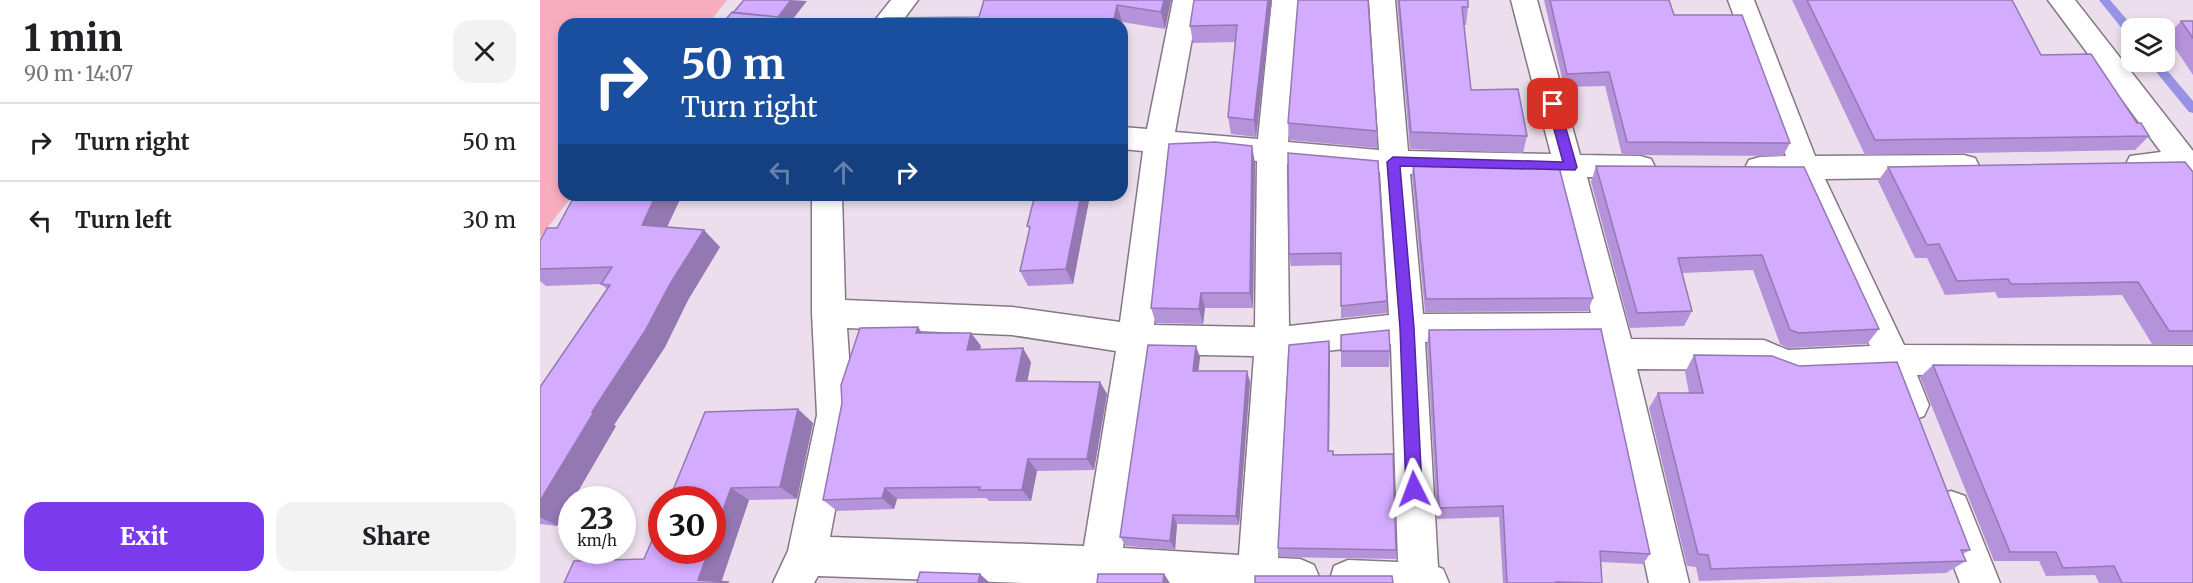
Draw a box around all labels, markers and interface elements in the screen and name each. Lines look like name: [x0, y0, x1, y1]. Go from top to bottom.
text: 1 min: [24, 16, 123, 61]
map controls: [2121, 18, 2175, 72]
button: layers: [2121, 18, 2175, 72]
button: close: [453, 20, 516, 83]
text: 50 m: [681, 38, 785, 90]
icon: right: [582, 42, 660, 120]
text: 90 m · 14:07: [24, 61, 133, 86]
pin: [1527, 78, 1578, 129]
icon: arrive: [1536, 87, 1569, 120]
text: Turn right: [681, 90, 818, 124]
icon: right: [24, 126, 57, 159]
text: Turn right: [75, 128, 189, 156]
text: 50 m: [462, 128, 516, 156]
icon: left: [764, 156, 797, 189]
icon: ahead: [827, 156, 860, 189]
icon: right: [890, 156, 923, 189]
icon: left: [24, 204, 57, 237]
text: Turn left: [75, 206, 172, 234]
text: 30 m: [462, 206, 516, 234]
position arrow: [1382, 457, 1446, 521]
speed limit sign: 30: [648, 486, 726, 564]
text: 23: [580, 499, 614, 537]
button: Exit: [24, 502, 264, 571]
button: Share: [276, 502, 516, 571]
text: km/h: [577, 531, 617, 550]

